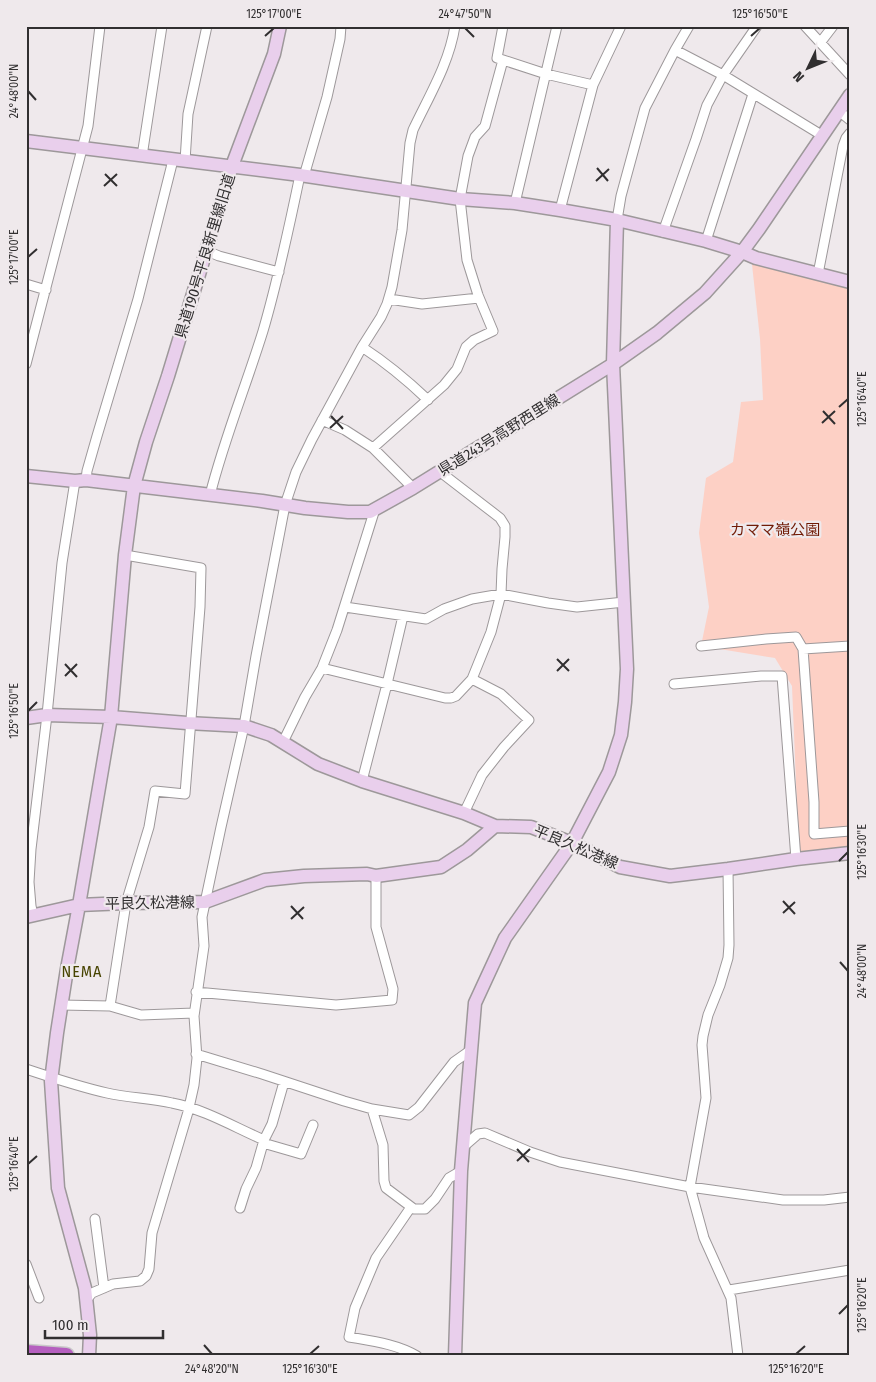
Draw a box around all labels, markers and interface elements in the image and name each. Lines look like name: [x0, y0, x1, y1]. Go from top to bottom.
text: 125°17'00"E: [246, 7, 302, 21]
text: 24°47'50"N: [439, 7, 491, 21]
text: 125°16'50"E: [732, 7, 788, 21]
north arrow: [784, 42, 834, 92]
text: 24°48'00"N: [7, 64, 21, 118]
text: N: [790, 68, 808, 85]
street label: 県道190号平良新里線旧道: [171, 172, 239, 340]
text: 125°17'00"E: [7, 229, 21, 285]
text: 125°16'40"E: [855, 371, 869, 427]
street label: 県道243号高野西里線: [435, 390, 563, 480]
park label: カママ嶺公園: [730, 521, 820, 539]
text: 125°16'50"E: [7, 683, 21, 739]
street label: 平良久松港線: [531, 821, 621, 873]
text: 125°16'30"E: [855, 824, 869, 880]
street label: 平良久松港線: [105, 893, 195, 913]
text: 24°48'00"N: [855, 944, 869, 998]
district label: NEMA: [61, 962, 103, 981]
text: 125°16'40"E: [7, 1136, 21, 1192]
text: 125°16'20"E: [855, 1277, 869, 1333]
scale bar: [45, 1307, 162, 1339]
text: 100 m: [52, 1316, 89, 1334]
text: 24°48'20"N: [185, 1362, 239, 1376]
text: 125°16'30"E: [282, 1362, 338, 1376]
text: 125°16'20"E: [768, 1362, 824, 1376]

